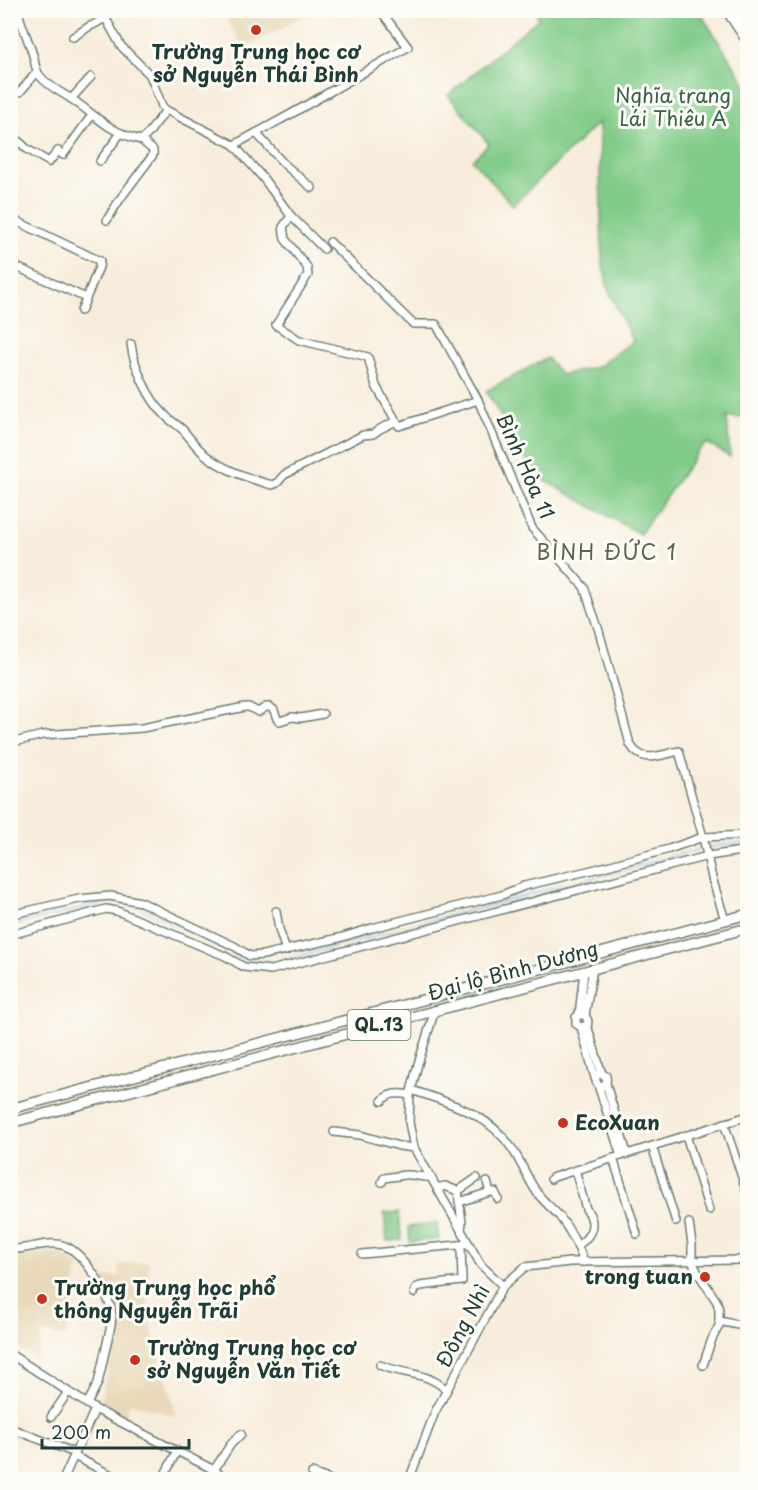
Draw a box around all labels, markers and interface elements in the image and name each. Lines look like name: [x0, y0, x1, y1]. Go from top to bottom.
marker: Trường Trung học cơ sở Nguyễn Thái Bình: [249, 23, 263, 37]
place label: Trường Trung học cơ sở Nguyễn Thái Bình: [151, 36, 361, 89]
park label: Nghĩa trang Lái Thiêu A: [615, 80, 731, 133]
street label: Bình Hòa 11: [489, 408, 563, 523]
district label: BÌNH ĐỨC 1: [537, 535, 677, 567]
street label: Đại lộ Bình Dương: [424, 933, 601, 1007]
road number: QL.13: [348, 1010, 410, 1040]
place label: EcoXuan: [575, 1107, 660, 1137]
marker: EcoXuan: [556, 1116, 570, 1130]
place label: trong tuan: [585, 1261, 693, 1291]
marker: trong tuan: [698, 1270, 712, 1284]
place label: Trường Trung học phổ thông Nguyễn Trãi: [54, 1272, 276, 1325]
street label: Đông Nhì: [428, 1279, 497, 1372]
marker: Trường Trung học phổ thông Nguyễn Trãi: [35, 1292, 49, 1306]
place label: Trường Trung học cơ sở Nguyễn Văn Tiết: [147, 1332, 357, 1385]
marker: Trường Trung học cơ sở Nguyễn Văn Tiết: [128, 1353, 142, 1367]
scale bar: [42, 1412, 189, 1450]
text: 200 m: [51, 1418, 111, 1445]

